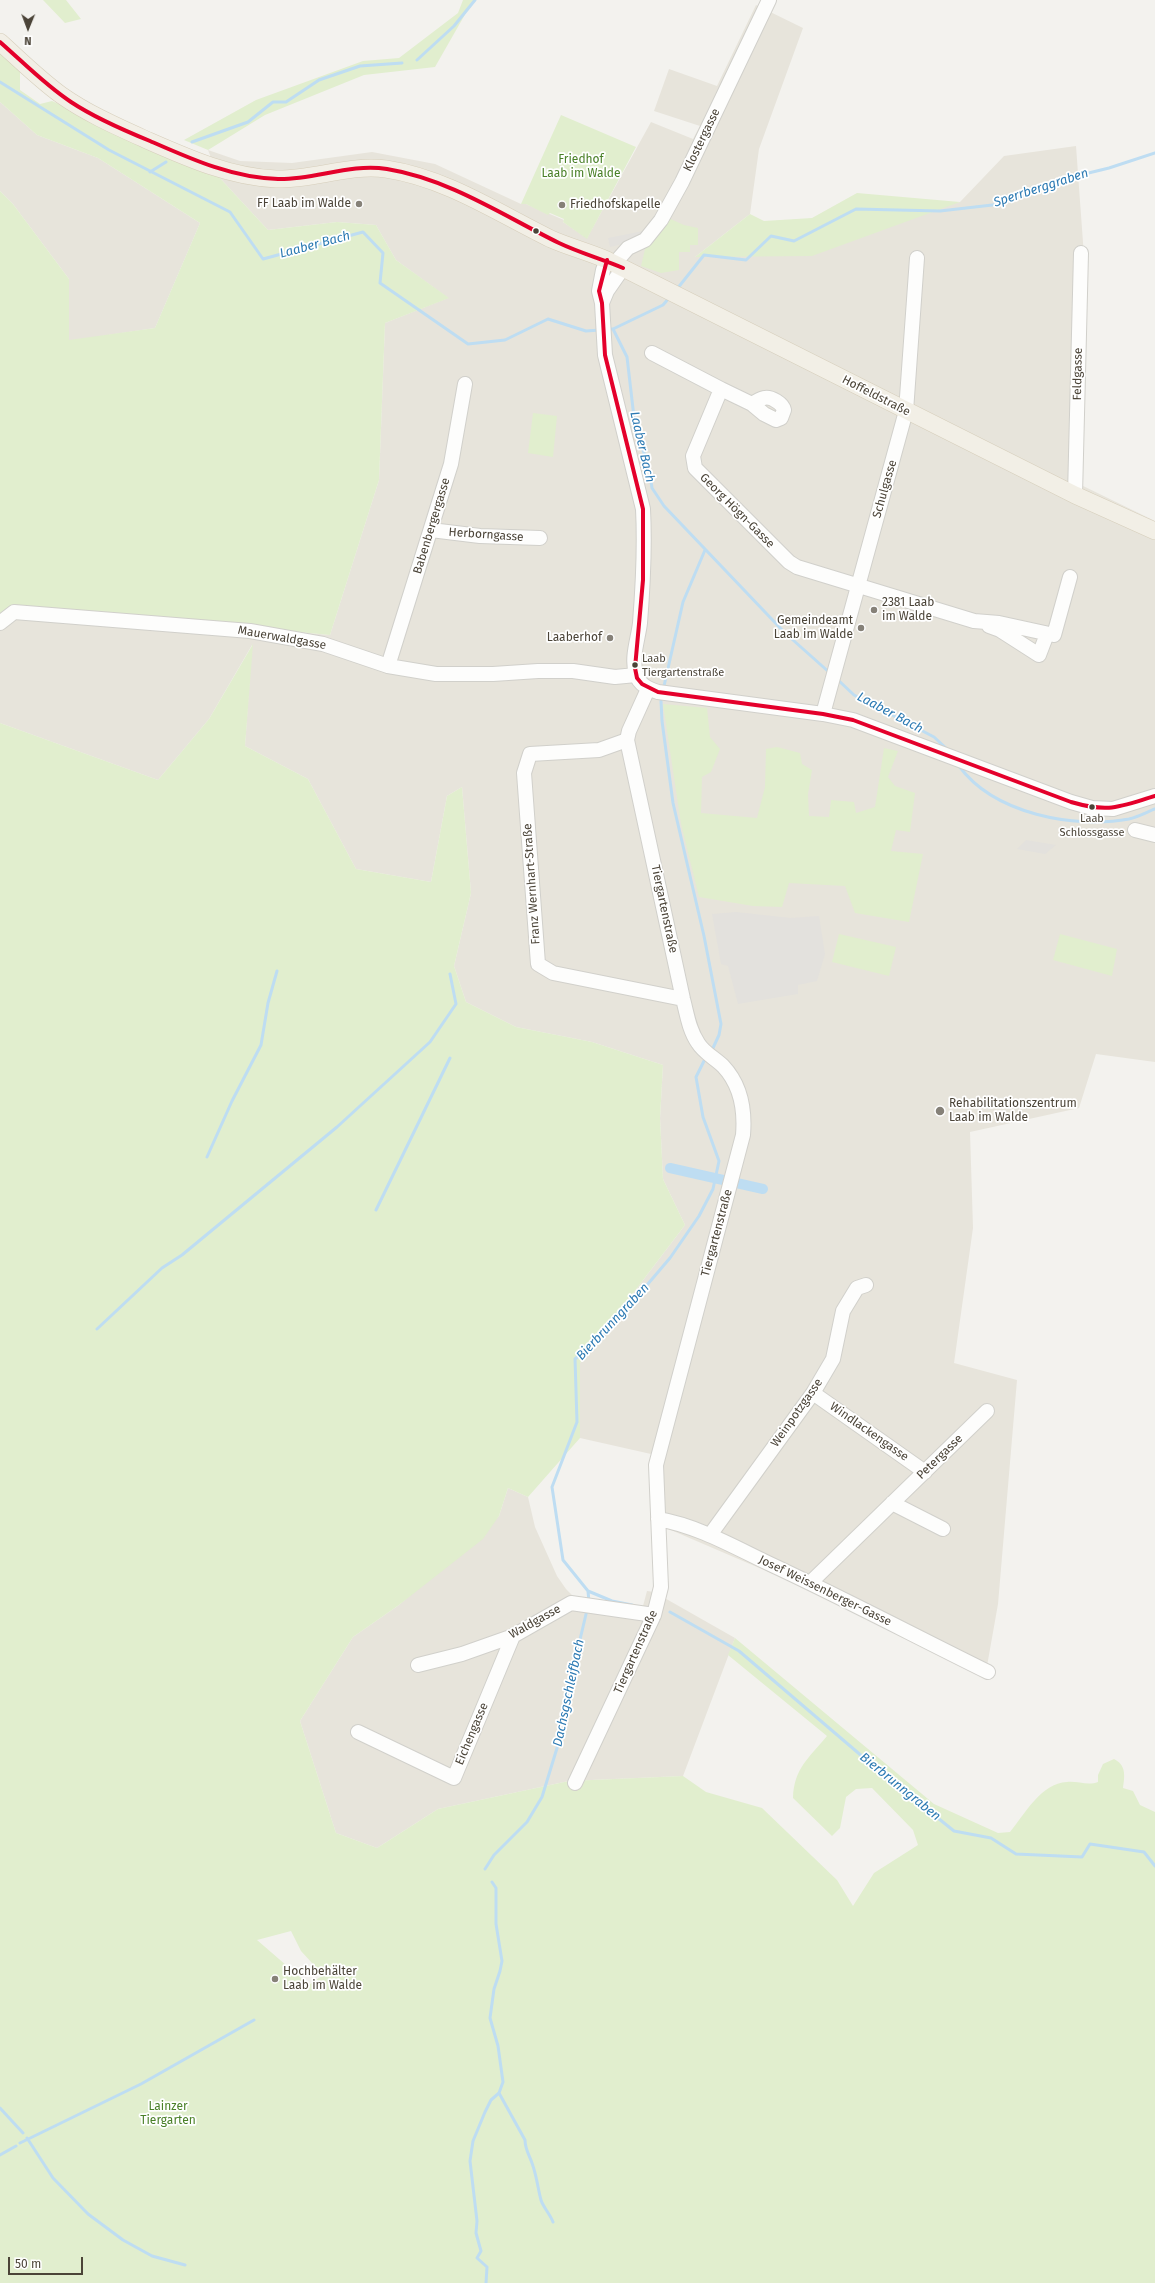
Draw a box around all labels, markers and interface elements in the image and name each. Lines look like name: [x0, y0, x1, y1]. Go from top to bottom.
north arrow: [8, 8, 48, 48]
text: N: [24, 34, 32, 47]
street label: Klostergasse: [681, 106, 723, 174]
park label: Friedhof Laab im Walde: [541, 153, 621, 181]
water label: Sperrberggraben: [992, 165, 1090, 211]
place label: FF Laab im Walde: [257, 197, 351, 211]
place label: Friedhofskapelle: [570, 198, 660, 212]
marker: FF Laab im Walde: [354, 199, 364, 209]
marker: Friedhofskapelle: [557, 200, 567, 210]
unlabelled marker: [531, 226, 541, 236]
water label: Laaber Bach: [278, 228, 352, 262]
street label: Feldgasse: [1070, 348, 1086, 400]
street label: Hoffeldstraße: [840, 373, 912, 419]
water label: Laaber Bach: [626, 410, 658, 484]
street label: Schulgasse: [870, 458, 900, 520]
street label: Georg Högn-Gasse: [697, 471, 777, 551]
street label: Babenbergergasse: [411, 476, 453, 576]
street label: Herborngasse: [448, 525, 524, 545]
place label: 2381 Laab im Walde: [882, 596, 934, 624]
marker: 2381 Laab im Walde: [869, 605, 879, 615]
place label: Gemeindeamt Laab im Walde: [774, 614, 853, 642]
street label: Mauerwaldgasse: [237, 623, 327, 653]
marker: Gemeindeamt Laab im Walde: [856, 623, 866, 633]
place label: Laaberhof: [547, 631, 602, 645]
marker: Laaberhof: [605, 633, 615, 643]
place label: Laab Tiergartenstraße: [642, 652, 724, 678]
marker: Laab Tiergartenstraße: [630, 660, 640, 670]
water label: Laaber Bach: [854, 689, 926, 737]
marker: Laab Schlossgasse: [1087, 802, 1097, 812]
place label: Laab Schlossgasse: [1060, 812, 1124, 838]
street label: Franz Wernhart-Straße: [521, 823, 543, 945]
street label: Tiergartenstraße: [648, 864, 680, 954]
place label: Rehabilitationszentrum Laab im Walde: [949, 1097, 1077, 1125]
marker: Rehabilitationszentrum Laab im Walde: [934, 1105, 946, 1117]
street label: Tiergartenstraße: [698, 1188, 736, 1278]
water label: Bierbrunngraben: [573, 1280, 653, 1364]
street label: Weinpotzgasse: [768, 1376, 826, 1450]
street label: Windlackengasse: [827, 1399, 911, 1465]
street label: Petergasse: [914, 1432, 966, 1482]
street label: Josef Weissenberger-Gasse: [756, 1553, 894, 1629]
street label: Waldgasse: [507, 1602, 563, 1642]
street label: Tiergartenstraße: [611, 1608, 661, 1696]
water label: Dachsgschleifbach: [550, 1638, 588, 1748]
street label: Eichengasse: [452, 1701, 492, 1767]
water label: Bierbrunngraben: [856, 1750, 944, 1824]
place label: Hochbehälter Laab im Walde: [283, 1965, 362, 1993]
marker: Hochbehälter Laab im Walde: [270, 1974, 280, 1984]
park label: Lainzer Tiergarten: [140, 2100, 196, 2128]
scale bar: [10, 2249, 85, 2275]
text: 50 m: [15, 2257, 41, 2271]

